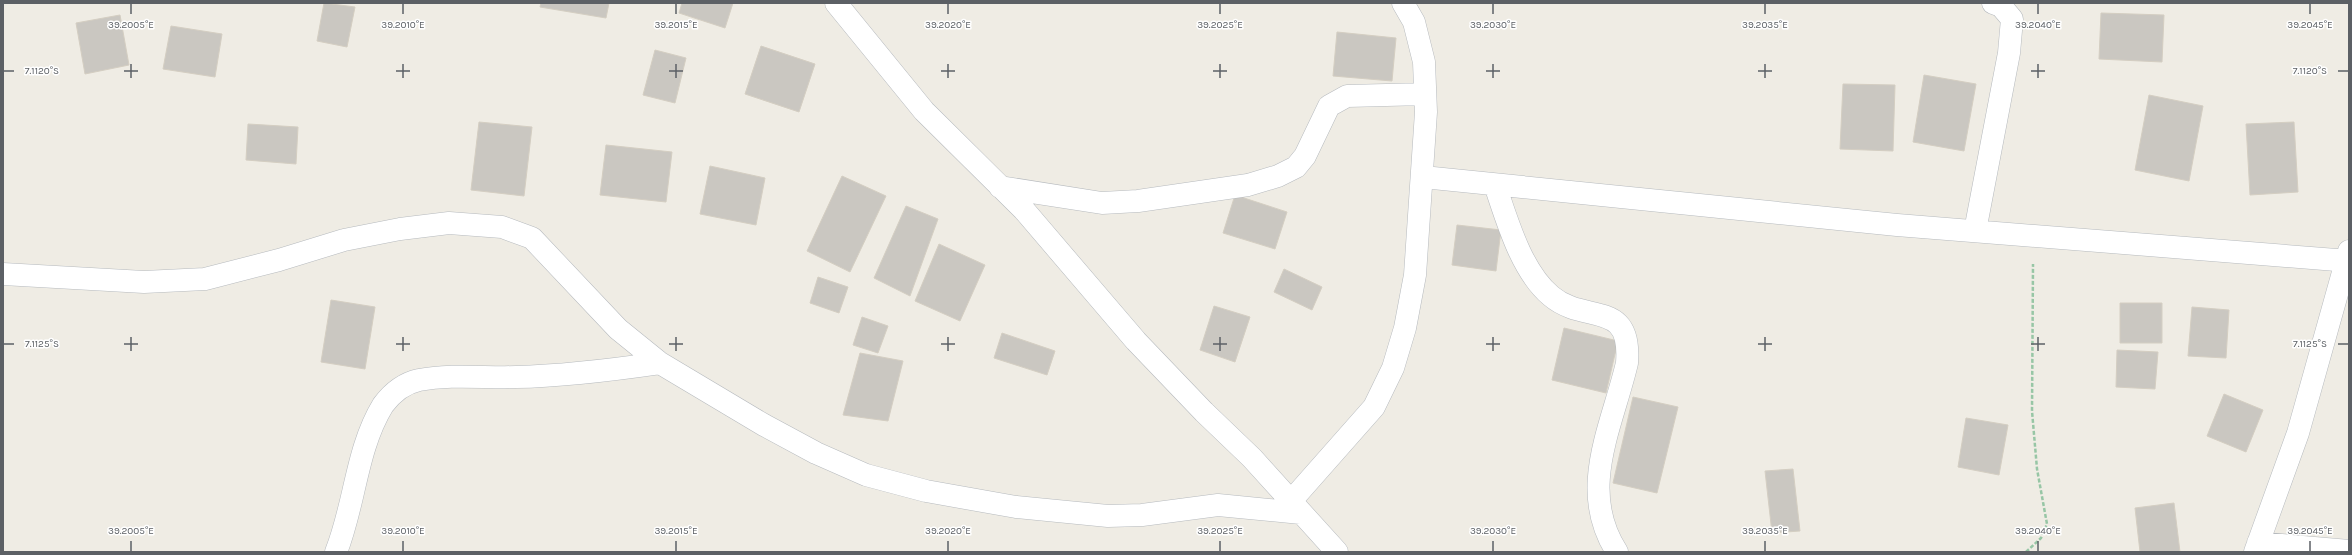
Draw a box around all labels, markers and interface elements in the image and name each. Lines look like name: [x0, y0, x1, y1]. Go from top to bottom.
text: 39.2005°E: [108, 19, 154, 31]
text: 39.2010°E: [381, 19, 425, 31]
text: 39.2015°E: [654, 19, 698, 31]
text: 39.2020°E: [925, 19, 971, 31]
text: 39.2025°E: [1197, 19, 1243, 31]
text: 39.2030°E: [1470, 19, 1516, 31]
text: 39.2035°E: [1742, 19, 1788, 31]
text: 39.2040°E: [2015, 19, 2061, 31]
text: 39.2045°E: [2287, 19, 2333, 31]
text: 7.1120°S: [25, 65, 59, 77]
text: 7.1120°S: [2293, 65, 2327, 77]
text: 7.1125°S: [25, 338, 59, 350]
text: 7.1125°S: [2293, 338, 2327, 350]
text: 39.2005°E: [108, 525, 154, 537]
text: 39.2010°E: [381, 525, 425, 537]
text: 39.2015°E: [654, 525, 698, 537]
text: 39.2020°E: [925, 525, 971, 537]
text: 39.2025°E: [1197, 525, 1243, 537]
text: 39.2030°E: [1470, 525, 1516, 537]
text: 39.2035°E: [1742, 525, 1788, 537]
text: 39.2040°E: [2015, 525, 2061, 537]
text: 39.2045°E: [2287, 525, 2333, 537]

